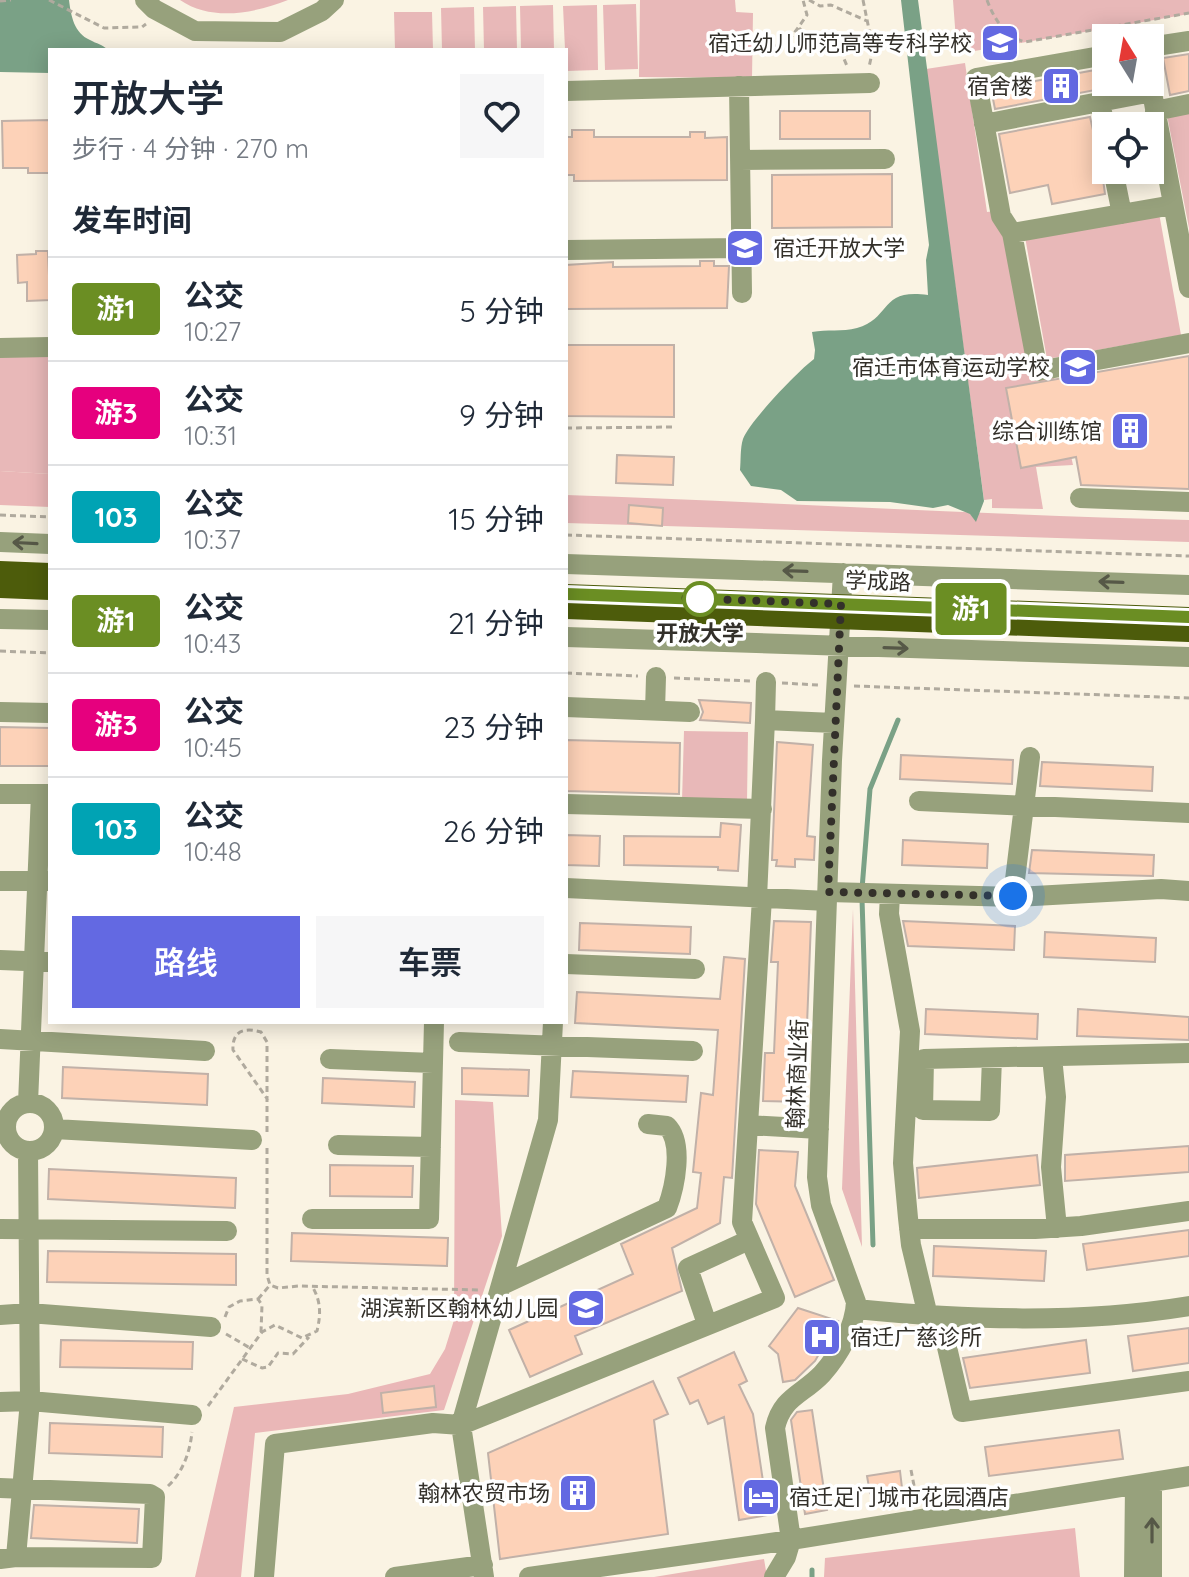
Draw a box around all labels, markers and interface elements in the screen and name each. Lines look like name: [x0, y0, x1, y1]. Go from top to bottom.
school or university icon: 宿迁幼儿师范高等专科学校: [979, 22, 1021, 64]
north arrow: [1092, 24, 1164, 96]
map controls: [1092, 24, 1164, 184]
place label: 宿迁幼儿师范高等专科学校: [708, 29, 972, 57]
building icon: 宿舍楼: [1040, 65, 1082, 107]
place label: 宿舍楼: [967, 72, 1033, 100]
text: 开放大学: [72, 74, 224, 122]
button: heart: [460, 74, 544, 158]
button: locate: [1092, 112, 1164, 184]
text: 步行 · 4 分钟 · 270 m: [72, 132, 309, 165]
text: 发车时间: [72, 201, 192, 239]
school or university icon: 宿迁开放大学: [724, 227, 766, 269]
place label: 宿迁开放大学: [773, 234, 905, 262]
text: 公交: [184, 276, 244, 314]
text: 游1: [97, 291, 135, 326]
text: 5 分钟: [459, 292, 544, 330]
text: 10:27: [184, 315, 241, 348]
school or university icon: 宿迁市体育运动学校: [1057, 346, 1099, 388]
place label: 宿迁市体育运动学校: [852, 353, 1050, 381]
text: 公交: [184, 380, 244, 418]
text: 游3: [94, 395, 138, 430]
text: 9 分钟: [459, 396, 544, 434]
building icon: 综合训练馆: [1109, 410, 1151, 452]
place label: 综合训练馆: [992, 417, 1102, 445]
text: 10:31: [184, 419, 237, 452]
text: 公交: [184, 484, 244, 522]
text: 103: [94, 499, 138, 534]
text: 15 分钟: [448, 500, 544, 538]
text: 10:37: [184, 523, 241, 556]
one-way arrow: [12, 535, 39, 550]
one-way arrow: [782, 564, 809, 579]
street label: 学成路: [845, 566, 911, 596]
one-way arrow: [1098, 574, 1125, 590]
marker: 开放大学: [683, 582, 717, 616]
line badge: 游1: [935, 583, 1007, 635]
text: 公交: [184, 588, 244, 626]
text: 游1: [952, 591, 990, 626]
text: 游1: [97, 603, 135, 638]
text: 21 分钟: [448, 604, 544, 642]
place label: 开放大学: [656, 619, 744, 647]
text: 10:43: [184, 627, 241, 660]
one-way arrow: [882, 640, 909, 656]
text: 公交: [184, 692, 244, 730]
text: 游3: [94, 707, 138, 742]
text: 23 分钟: [443, 708, 544, 746]
text: 10:45: [184, 731, 242, 764]
text: 公交: [184, 796, 244, 834]
text: 103: [94, 811, 138, 846]
text: 26 分钟: [443, 812, 544, 850]
text: 10:48: [184, 835, 242, 868]
your location: [993, 876, 1033, 916]
button: 路线: [72, 916, 300, 1008]
button: 车票: [316, 916, 544, 1008]
street label: 翰林商业街: [781, 1019, 813, 1129]
school or university icon: 湖滨新区翰林幼儿园: [565, 1287, 607, 1329]
place label: 湖滨新区翰林幼儿园: [360, 1294, 558, 1322]
hospital icon: 宿迁广慈诊所: [801, 1316, 843, 1358]
place label: 宿迁广慈诊所: [850, 1323, 982, 1351]
building icon: 翰林农贸市场: [557, 1472, 599, 1514]
hotel icon: 宿迁足门城市花园酒店: [740, 1476, 782, 1518]
place label: 翰林农贸市场: [418, 1479, 550, 1507]
place label: 宿迁足门城市花园酒店: [789, 1483, 1009, 1511]
one-way arrow: [1144, 1517, 1160, 1544]

